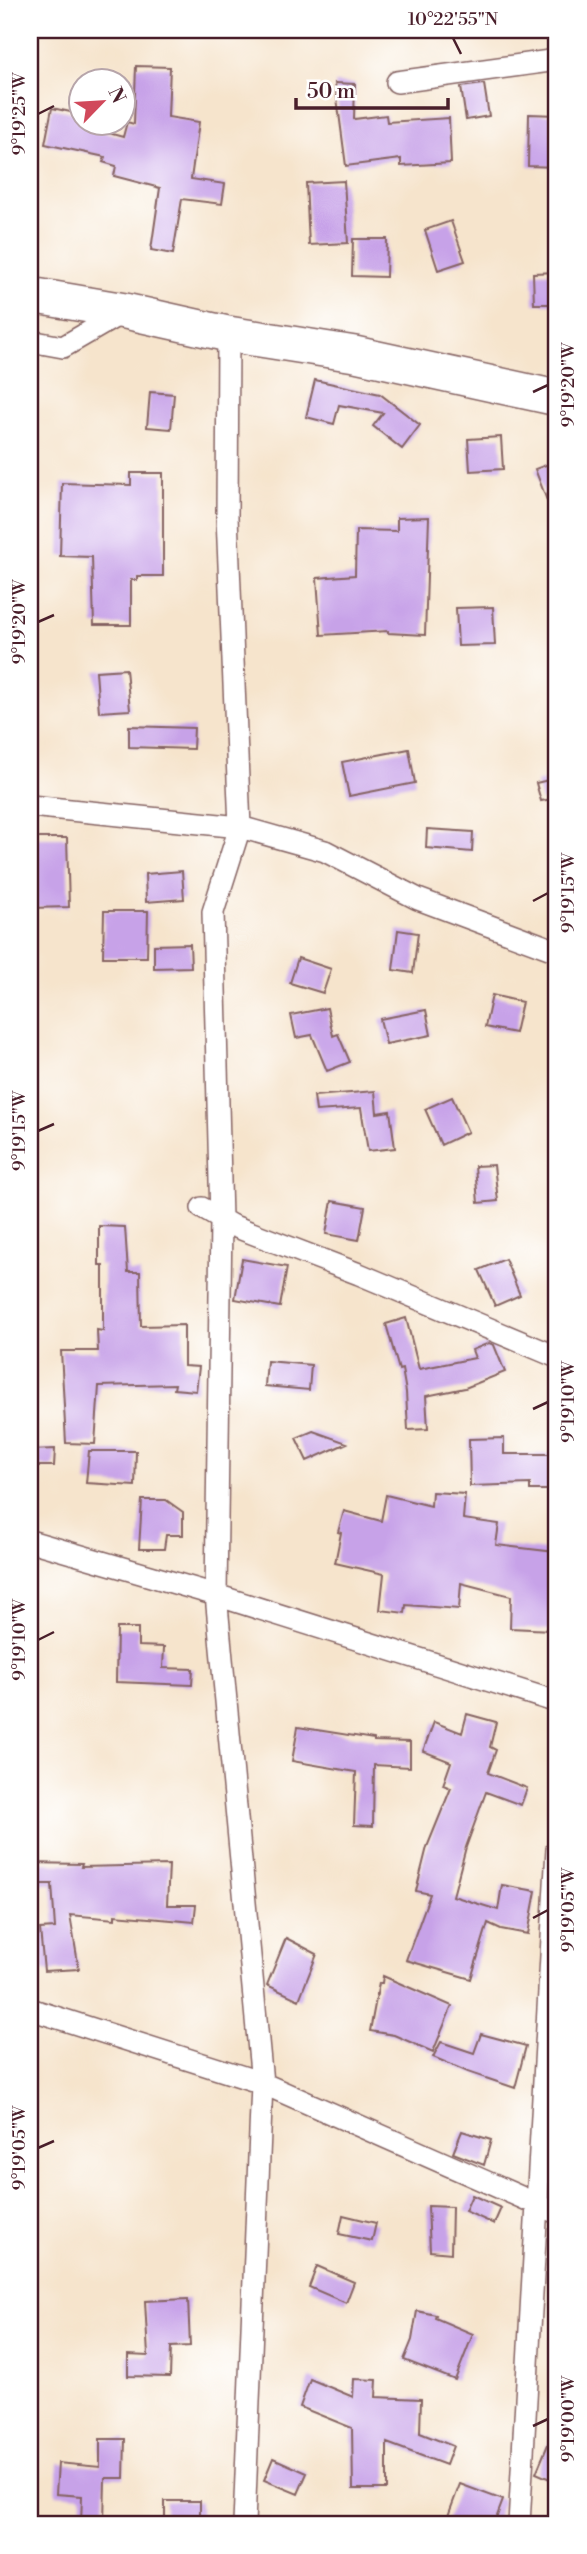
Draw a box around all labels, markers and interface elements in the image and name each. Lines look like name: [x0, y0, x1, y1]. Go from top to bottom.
text: 10°22'55"N: [408, 8, 499, 31]
north arrow: [66, 66, 136, 136]
scale bar: [296, 66, 449, 110]
text: 9°19'25"W: [8, 72, 31, 156]
text: 50 m: [307, 79, 355, 105]
text: N: [102, 83, 131, 107]
text: 9°19'20"W: [557, 342, 580, 428]
text: 9°19'20"W: [8, 579, 31, 665]
text: 9°19'15"W: [557, 852, 580, 933]
text: 9°19'15"W: [8, 1090, 31, 1171]
text: 9°19'10"W: [557, 1360, 580, 1443]
text: 9°19'10"W: [8, 1598, 31, 1681]
text: 9°19'05"W: [557, 1867, 580, 1952]
text: 9°19'05"W: [8, 2105, 31, 2190]
text: 9°19'00"W: [557, 2375, 580, 2462]

